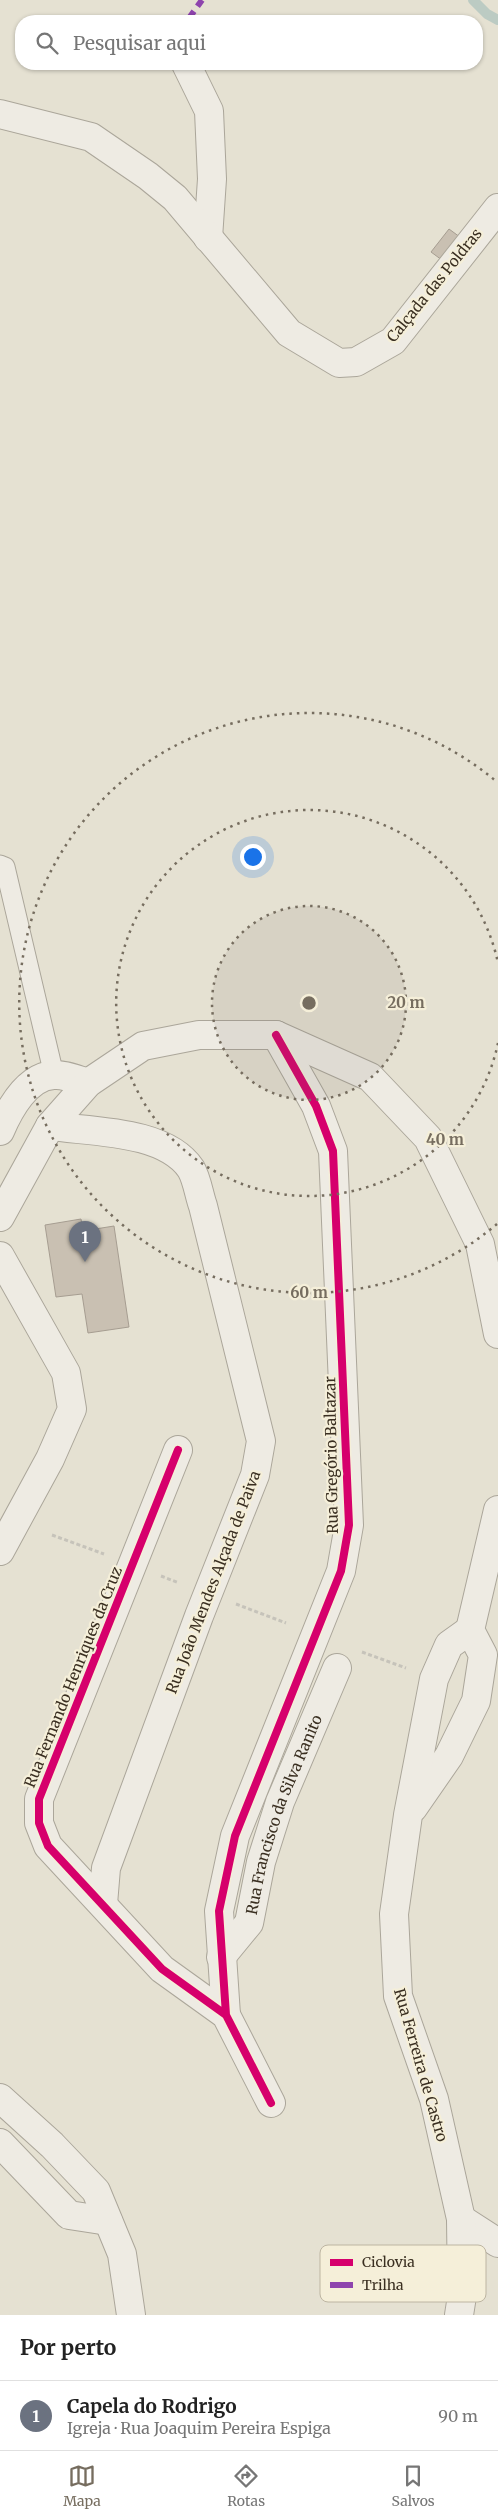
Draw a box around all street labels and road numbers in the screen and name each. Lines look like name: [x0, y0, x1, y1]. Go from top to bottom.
street label: Calçada das Poldras: [382, 224, 486, 346]
street label: Rua Gregório Baltazar: [320, 1376, 342, 1534]
street label: Rua João Mendes Alçada de Paiva: [162, 1468, 264, 1696]
street label: Rua Fernando Henriques da Cruz: [20, 1564, 126, 1790]
street label: Rua Francisco da Silva Ranito: [241, 1711, 326, 1916]
street label: Rua Ferreira de Castro: [390, 1986, 452, 2144]

